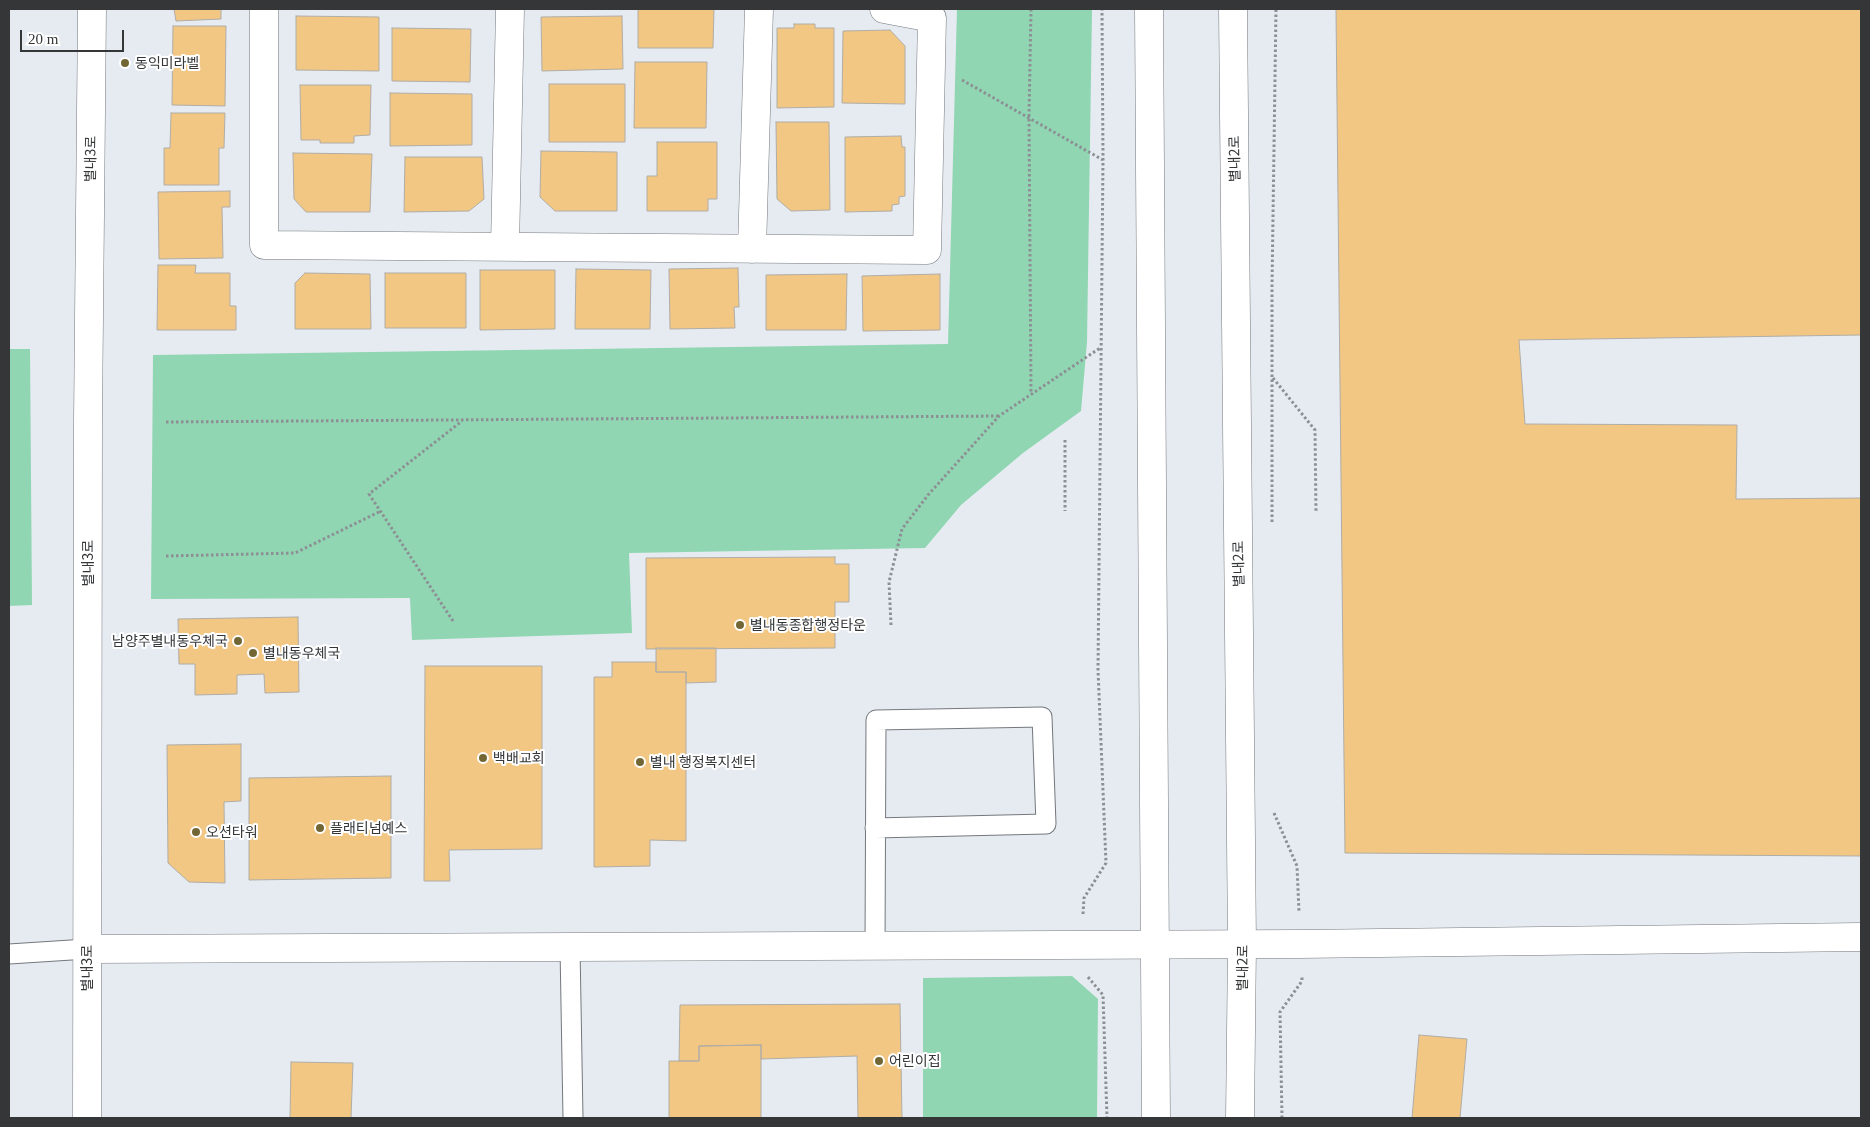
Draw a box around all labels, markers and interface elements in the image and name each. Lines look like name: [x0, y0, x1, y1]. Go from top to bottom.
scale bar: [22, 20, 126, 52]
text: 20 m: [28, 31, 58, 47]
place label: 동익미라벨: [135, 55, 199, 71]
marker: 동익미라벨: [119, 57, 131, 69]
street label: 별내3로: [81, 136, 99, 182]
street label: 별내2로: [1225, 136, 1243, 182]
street label: 별내3로: [80, 540, 96, 586]
street label: 별내2로: [1229, 541, 1247, 587]
place label: 별내동종합행정타운: [750, 617, 866, 633]
marker: 별내동종합행정타운: [734, 619, 746, 631]
place label: 남양주별내동우체국: [112, 633, 228, 649]
marker: 남양주별내동우체국: [232, 635, 244, 647]
place label: 별내동우체국: [263, 645, 340, 661]
marker: 별내동우체국: [247, 647, 259, 659]
place label: 백배교회: [493, 750, 545, 766]
marker: 백배교회: [477, 752, 489, 764]
place label: 별내 행정복지센터: [650, 754, 756, 770]
marker: 별내 행정복지센터: [634, 756, 646, 768]
place label: 플래티넘예스: [330, 820, 407, 836]
marker: 플래티넘예스: [314, 822, 326, 834]
place label: 오션타워: [206, 824, 258, 840]
marker: 오션타워: [190, 826, 202, 838]
street label: 별내3로: [79, 945, 95, 991]
street label: 별내2로: [1233, 945, 1251, 991]
place label: 어린이집: [889, 1053, 941, 1069]
marker: 어린이집: [873, 1055, 885, 1067]

